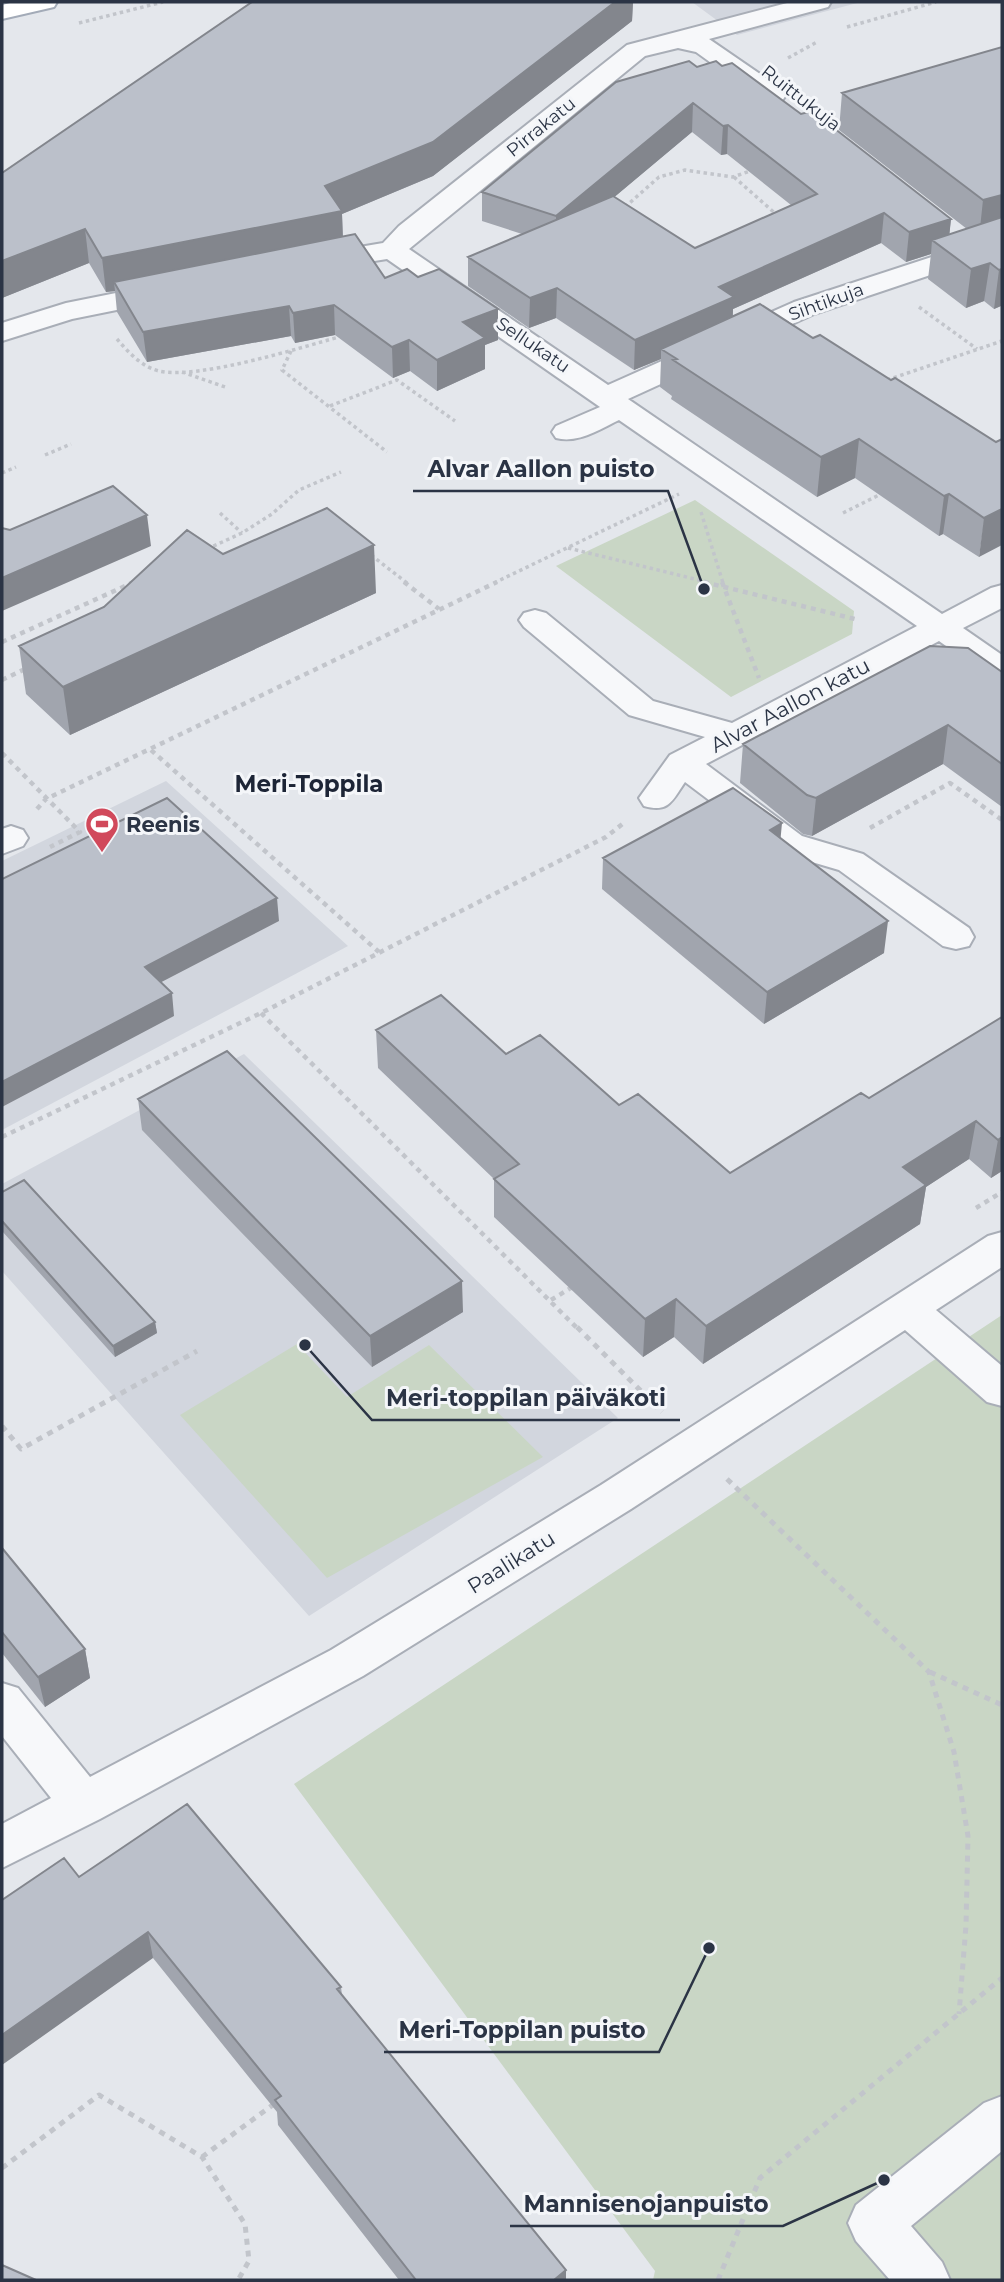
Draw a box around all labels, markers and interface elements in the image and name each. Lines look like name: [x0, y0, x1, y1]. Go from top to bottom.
street label: Ruittukuja: [757, 60, 845, 136]
street label: Pirrakatu: [502, 92, 580, 162]
street label: Sihtikuja: [785, 278, 867, 326]
street label: Sellukatu: [492, 312, 574, 378]
callout: Alvar Aallon puisto: [413, 447, 668, 491]
text: Alvar Aallon puisto: [426, 455, 655, 483]
street label: Alvar Aallon katu: [706, 652, 874, 758]
district label: Meri-Toppila: [234, 770, 384, 798]
sports icon: Reenis: [83, 805, 121, 854]
place label: Reenis: [126, 812, 200, 837]
callout: Meri-toppilan päiväkoti: [372, 1376, 680, 1420]
text: Meri-toppilan päiväkoti: [386, 1384, 666, 1412]
street label: Paalikatu: [463, 1525, 559, 1599]
callout: Meri-Toppilan puisto: [384, 2008, 659, 2052]
text: Meri-Toppilan puisto: [399, 2016, 645, 2044]
callout: Mannisenojanpuisto: [510, 2182, 783, 2226]
text: Mannisenojanpuisto: [523, 2190, 769, 2218]

